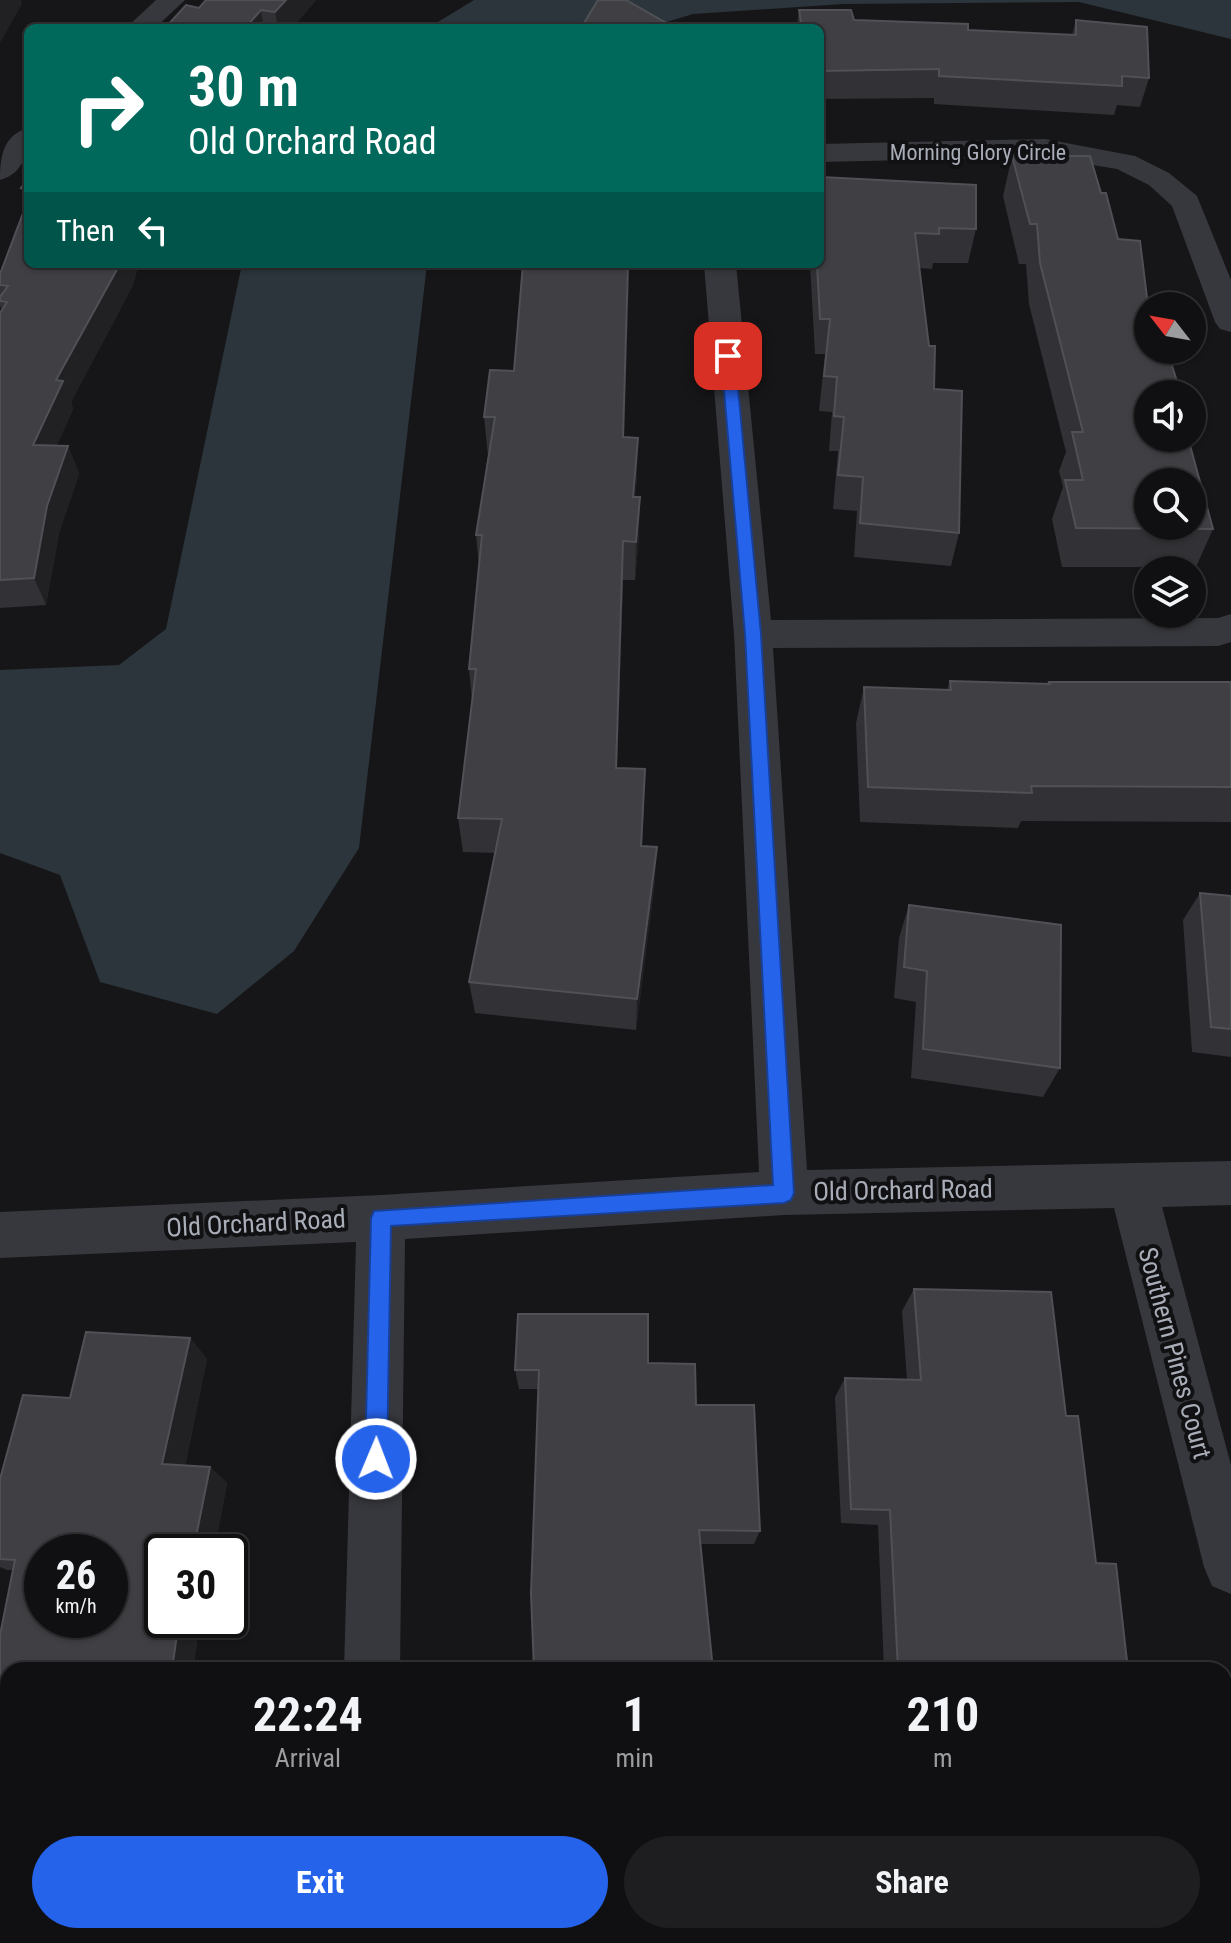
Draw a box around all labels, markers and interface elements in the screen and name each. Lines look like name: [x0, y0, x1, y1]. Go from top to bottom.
text: 30 m: [188, 54, 299, 120]
icon: right: [56, 56, 160, 160]
text: Old Orchard Road: [188, 121, 437, 163]
street label: Morning Glory Circle: [890, 140, 1066, 165]
icon: left: [131, 208, 175, 252]
text: Then: [56, 213, 115, 248]
north arrow: [1134, 292, 1206, 364]
map controls: [1134, 292, 1206, 628]
pin: [694, 322, 762, 390]
icon: arrive: [706, 334, 750, 378]
button: sound: [1134, 380, 1206, 452]
button: search: [1134, 468, 1206, 540]
button: layers: [1134, 556, 1206, 628]
street label: Old Orchard Road: [813, 1173, 993, 1207]
street label: Old Orchard Road: [166, 1203, 346, 1243]
street label: Southern Pines Court: [1132, 1244, 1218, 1462]
position arrow: [334, 1417, 418, 1501]
speed limit sign: 30: [144, 1534, 248, 1638]
text: 26: [56, 1552, 96, 1599]
text: km/h: [55, 1594, 97, 1618]
text: 22:24: [253, 1686, 363, 1743]
text: 1: [623, 1686, 647, 1743]
text: 210: [906, 1686, 979, 1743]
text: Arrival: [275, 1743, 341, 1773]
text: min: [616, 1743, 654, 1773]
text: m: [933, 1743, 953, 1773]
button: Exit: [32, 1836, 608, 1928]
button: Share: [624, 1836, 1200, 1928]

